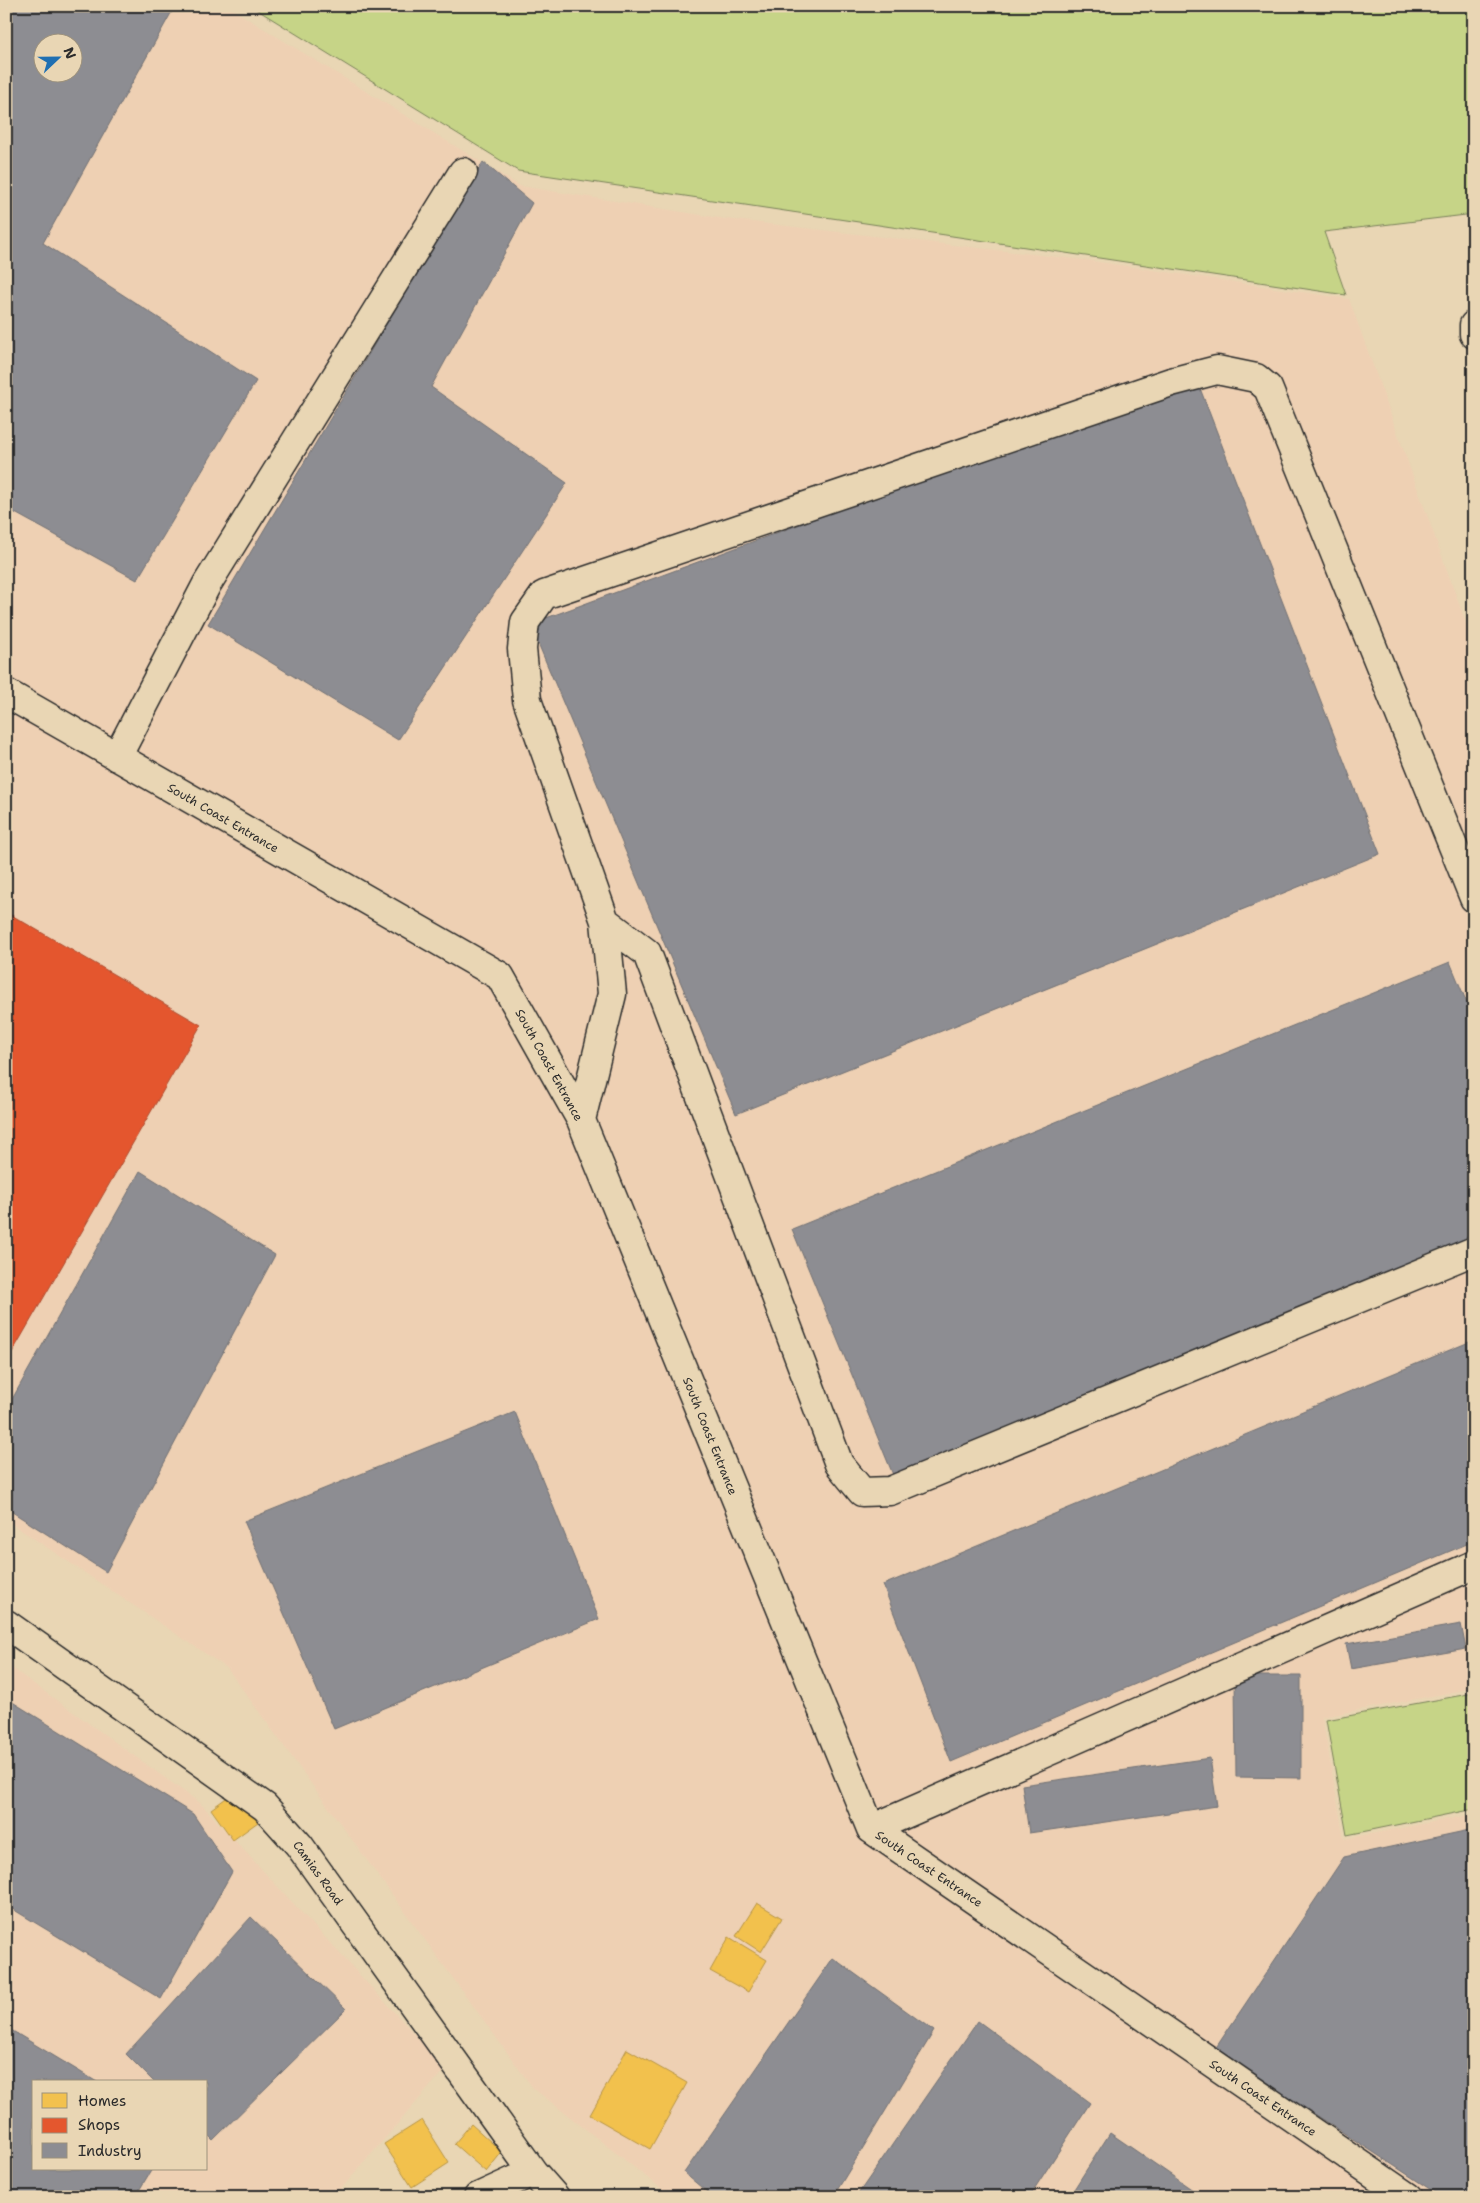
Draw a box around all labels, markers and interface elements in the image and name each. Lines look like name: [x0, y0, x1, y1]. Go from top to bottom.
north arrow: [32, 32, 82, 82]
text: N: [60, 45, 80, 62]
street label: South Coast Entrance: [164, 780, 282, 857]
street label: South Coast Entrance: [511, 1006, 587, 1124]
street label: South Coast Entrance: [679, 1375, 741, 1498]
street label: South Coast Entrance: [872, 1827, 986, 1911]
street label: Camias Road: [289, 1838, 347, 1909]
street label: South Coast Entrance: [1206, 2056, 1320, 2140]
legend: [32, 2080, 208, 2170]
text: Homes: [78, 2091, 126, 2111]
text: Shops: [78, 2115, 120, 2135]
text: Industry: [78, 2141, 142, 2161]

